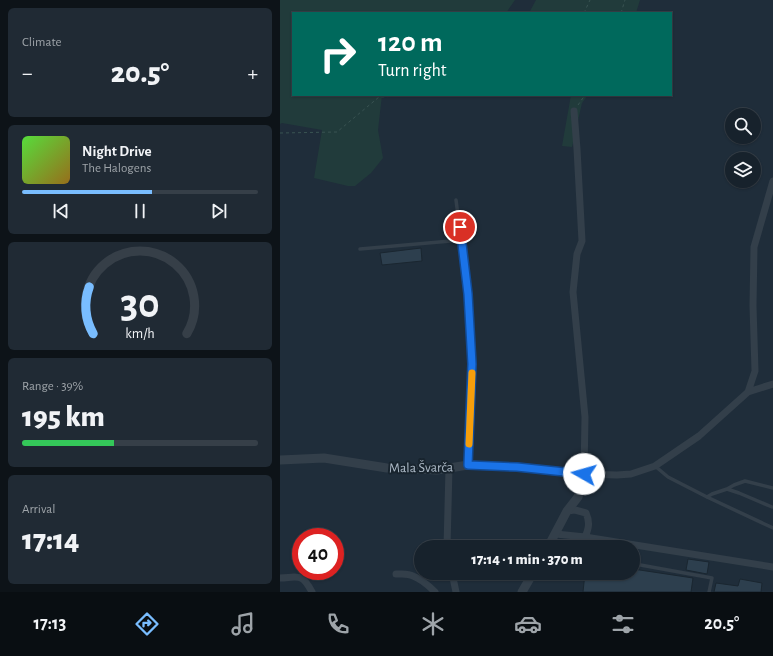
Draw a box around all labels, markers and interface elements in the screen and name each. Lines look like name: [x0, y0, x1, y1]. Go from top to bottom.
icon: right: [312, 28, 364, 80]
text: 120 m: [378, 29, 443, 57]
text: Climate: [22, 36, 61, 49]
text: 20.5°: [111, 58, 169, 88]
text: −: [22, 62, 33, 84]
text: +: [247, 62, 258, 84]
text: Turn right: [378, 62, 447, 80]
map controls: [725, 108, 761, 188]
button: search: [725, 108, 761, 144]
text: Night Drive: [82, 144, 152, 159]
button: layers: [725, 152, 761, 188]
text: The Halogens: [82, 162, 151, 175]
icon: previous: [50, 200, 72, 222]
icon: pause: [129, 200, 151, 222]
icon: next: [208, 200, 230, 222]
pin: [443, 210, 477, 244]
icon: arrive: [449, 216, 471, 238]
text: 30: [120, 284, 160, 325]
text: km/h: [125, 327, 155, 341]
text: Range · 39%: [22, 380, 83, 393]
text: 195 km: [22, 402, 105, 432]
position arrow: [563, 453, 605, 495]
street label: Mala Švarča: [389, 458, 454, 476]
text: Arrival: [22, 503, 55, 516]
text: 17:14: [22, 525, 80, 555]
speed limit sign: 40: [292, 528, 344, 580]
text: 17:14 · 1 min · 370 m: [471, 552, 583, 567]
icon: directions: [133, 610, 161, 638]
icon: music: [229, 610, 257, 638]
icon: phone: [324, 610, 352, 638]
icon: climate: [419, 610, 447, 638]
icon: car: [514, 610, 542, 638]
icon: filters: [609, 610, 637, 638]
text: 17:13: [34, 615, 66, 633]
text: 20.5°: [704, 615, 739, 633]

